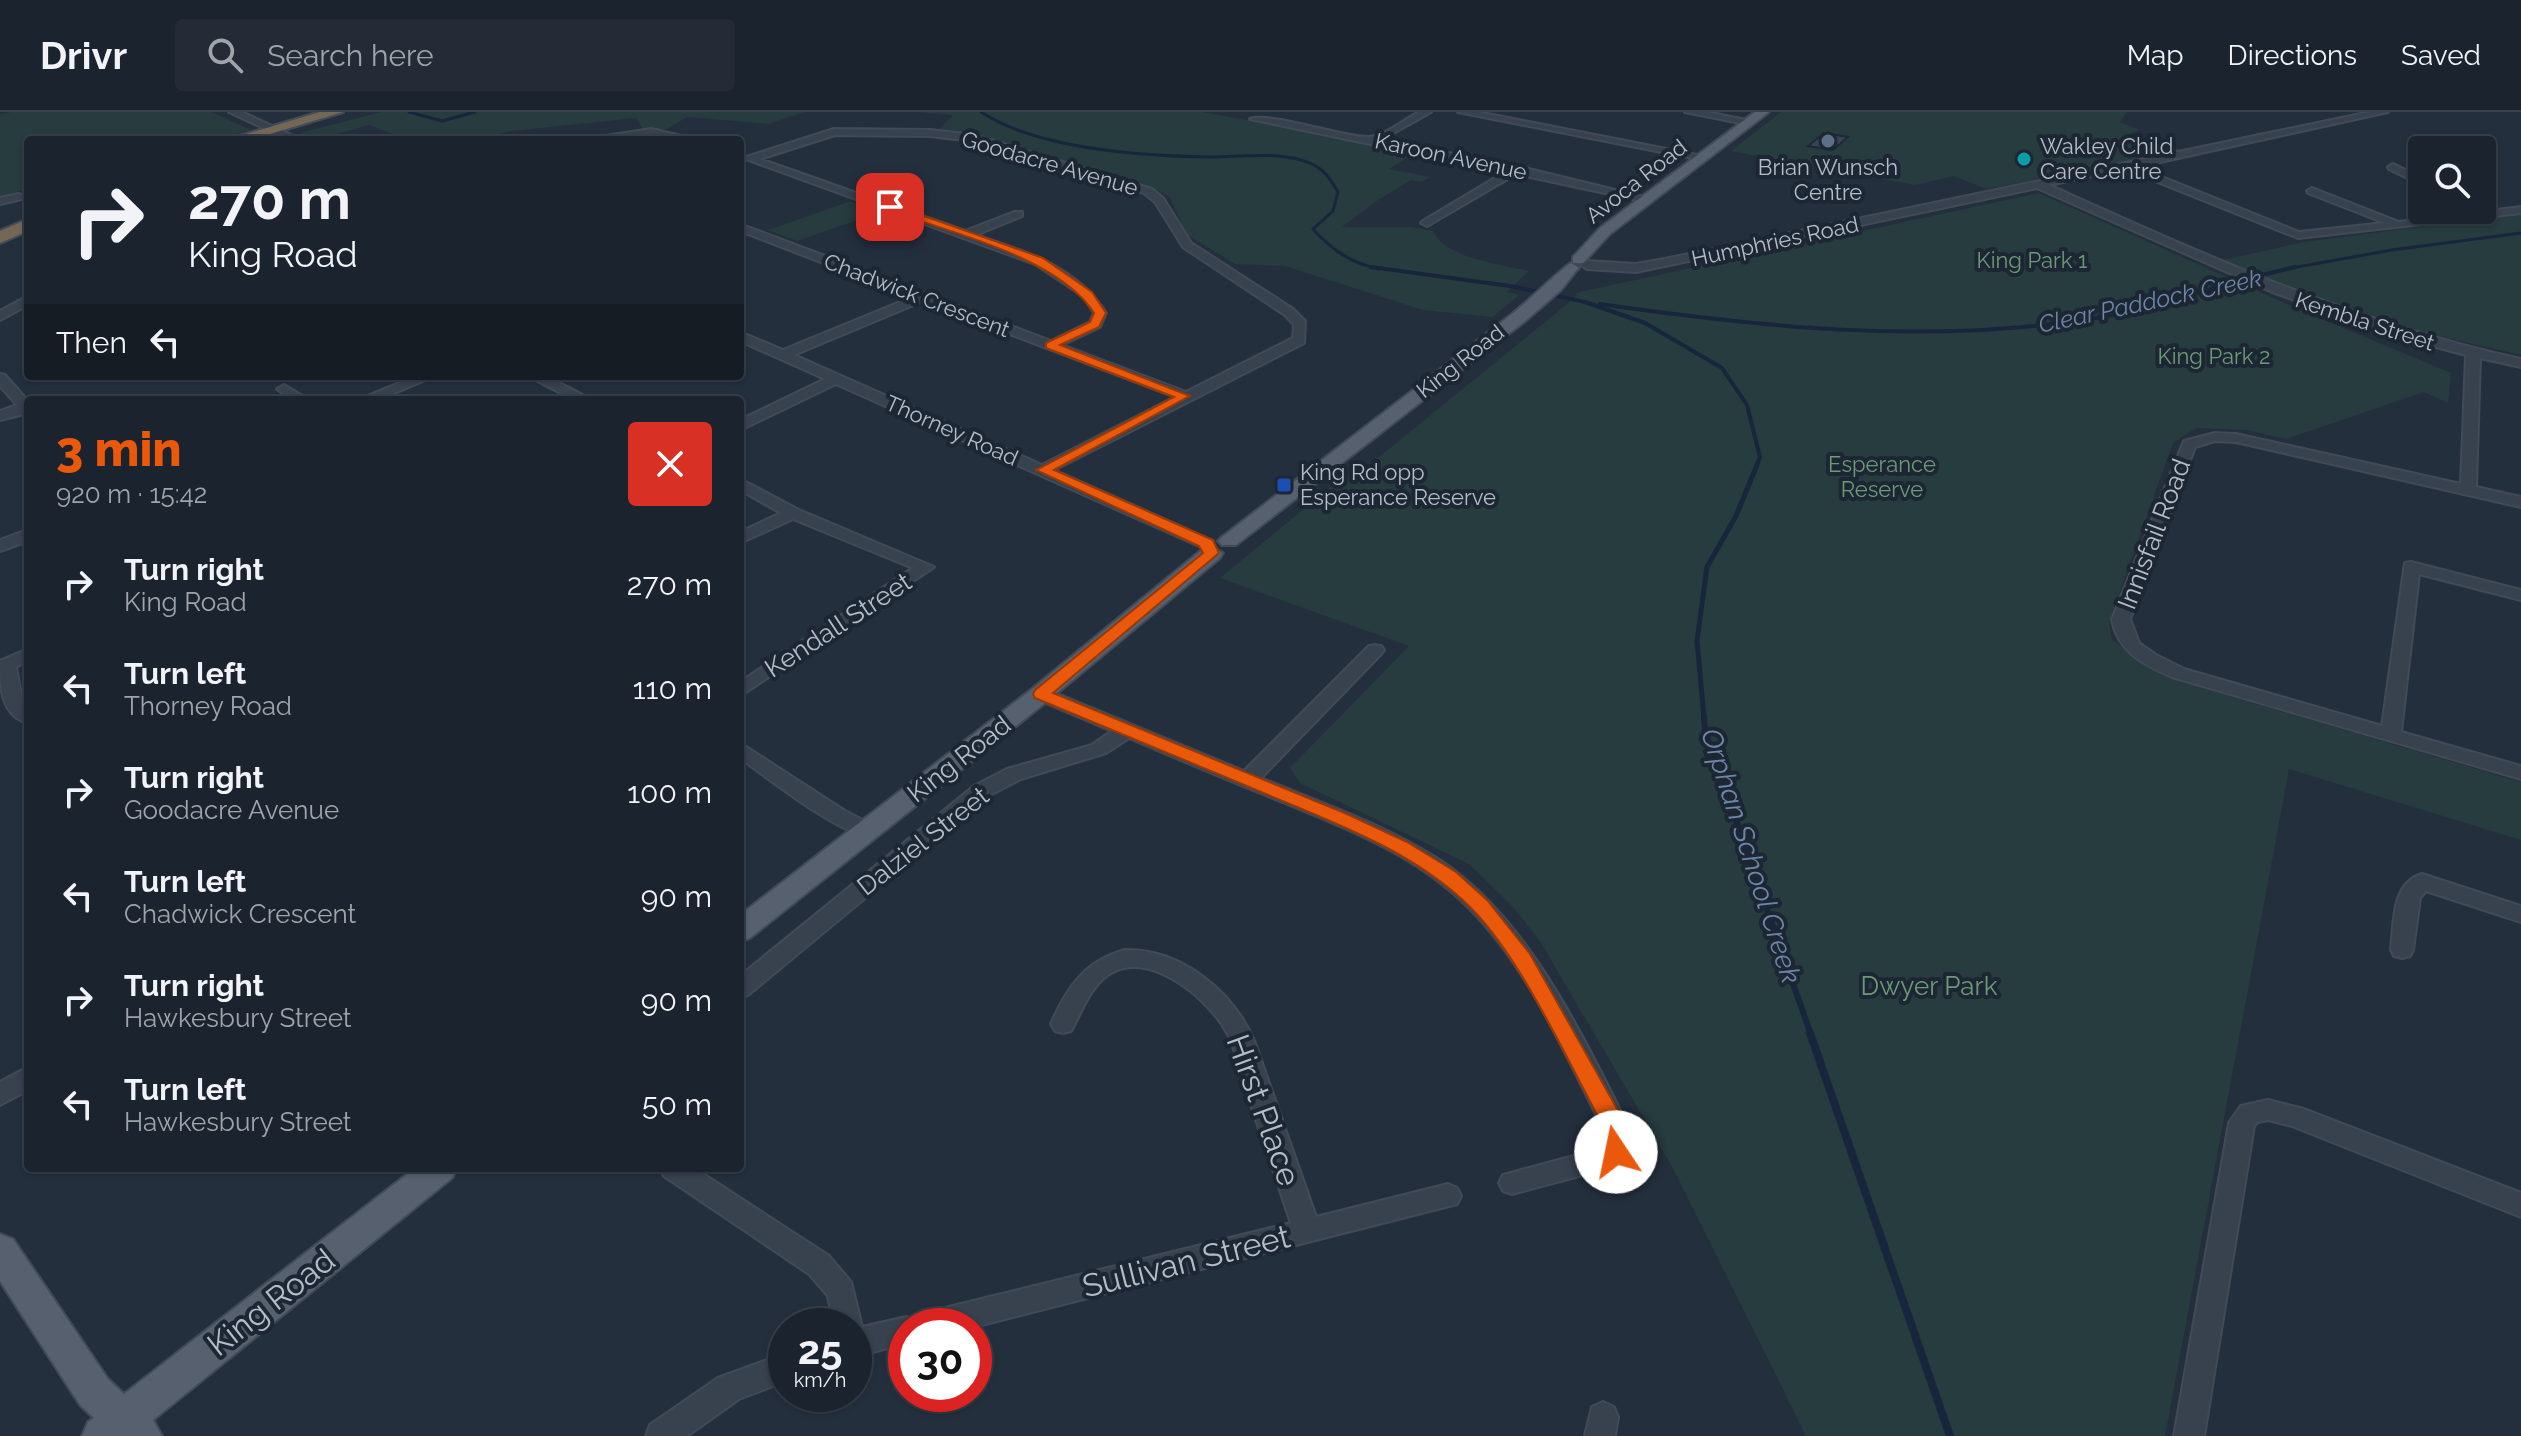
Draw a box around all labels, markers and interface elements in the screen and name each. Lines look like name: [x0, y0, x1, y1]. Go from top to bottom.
search box: [175, 19, 735, 91]
text: Drivr: [40, 33, 127, 78]
icon: search: [203, 33, 247, 77]
text: Search here: [267, 38, 434, 73]
text: Map: [2127, 39, 2184, 72]
text: Directions: [2228, 39, 2357, 72]
text: Saved: [2401, 39, 2481, 72]
street label: Goodacre Avenue: [959, 125, 1141, 201]
street label: Karoon Avenue: [1373, 127, 1529, 185]
marker: Brian Wunsch Centre: [1819, 132, 1837, 150]
place label: Wakley Child Care Centre: [2040, 133, 2173, 184]
street label: Avoca Road: [1580, 134, 1692, 228]
map controls: [2408, 136, 2496, 224]
button: search: [2408, 136, 2496, 224]
marker: Wakley Child Care Centre: [2015, 150, 2033, 168]
place label: Brian Wunsch Centre: [1758, 154, 1898, 205]
text: 270 m: [188, 166, 351, 232]
icon: right: [56, 168, 160, 272]
pin: [856, 173, 924, 241]
icon: arrive: [868, 185, 912, 229]
street label: Humphries Road: [1689, 211, 1861, 271]
text: King Road: [188, 233, 358, 275]
park label: King Park 1: [1977, 247, 2087, 273]
street label: Chadwick Crescent: [821, 248, 1014, 343]
water label: Clear Paddock Creek: [2036, 263, 2264, 339]
street label: Kembla Street: [2292, 286, 2438, 356]
street label: King Road: [1411, 319, 1509, 403]
icon: left: [143, 320, 187, 364]
text: Then: [56, 325, 127, 360]
park label: King Park 2: [2158, 343, 2270, 369]
street label: Thorney Road: [882, 389, 1022, 471]
text: 3 min: [56, 421, 182, 477]
button: close: [628, 422, 712, 506]
park label: Esperance Reserve: [1828, 451, 1936, 502]
street label: Innisfail Road: [2112, 455, 2196, 613]
place label: King Rd opp Esperance Reserve: [1300, 459, 1496, 510]
marker: King Rd opp Esperance Reserve: [1275, 476, 1293, 494]
text: 920 m · 15:42: [56, 479, 207, 509]
text: Turn right: [124, 552, 264, 587]
icon: right: [56, 562, 100, 606]
street label: Kendall Street: [759, 566, 917, 684]
text: 270 m: [627, 567, 712, 602]
text: King Road: [124, 587, 247, 617]
text: Turn left: [124, 656, 246, 691]
icon: left: [56, 666, 100, 710]
text: 110 m: [633, 671, 712, 706]
text: Thorney Road: [124, 691, 292, 721]
street label: King Road: [901, 709, 1017, 809]
water label: Orphan School Creek: [1694, 724, 1808, 988]
text: Turn right: [124, 760, 264, 795]
icon: right: [56, 770, 100, 814]
text: 100 m: [627, 775, 712, 810]
street label: Dalziel Street: [851, 780, 995, 902]
text: Goodacre Avenue: [124, 795, 339, 825]
text: Turn left: [124, 864, 246, 899]
icon: left: [56, 874, 100, 918]
text: 90 m: [641, 879, 712, 914]
text: Chadwick Crescent: [124, 899, 356, 929]
text: Turn right: [124, 968, 264, 1003]
park label: Dwyer Park: [1861, 971, 1998, 1001]
icon: right: [56, 978, 100, 1022]
text: 90 m: [641, 983, 712, 1018]
text: Hawkesbury Street: [124, 1003, 352, 1033]
street label: Hirst Place: [1220, 1029, 1308, 1191]
text: Turn left: [124, 1072, 246, 1107]
icon: left: [56, 1082, 100, 1126]
text: 50 m: [642, 1087, 712, 1122]
text: Hawkesbury Street: [124, 1107, 352, 1137]
position arrow: [1574, 1110, 1658, 1194]
street label: Sullivan Street: [1078, 1217, 1294, 1305]
street label: King Road: [200, 1241, 342, 1363]
speed limit sign: 30: [888, 1308, 992, 1412]
text: 25: [798, 1326, 842, 1373]
text: km/h: [794, 1368, 846, 1392]

